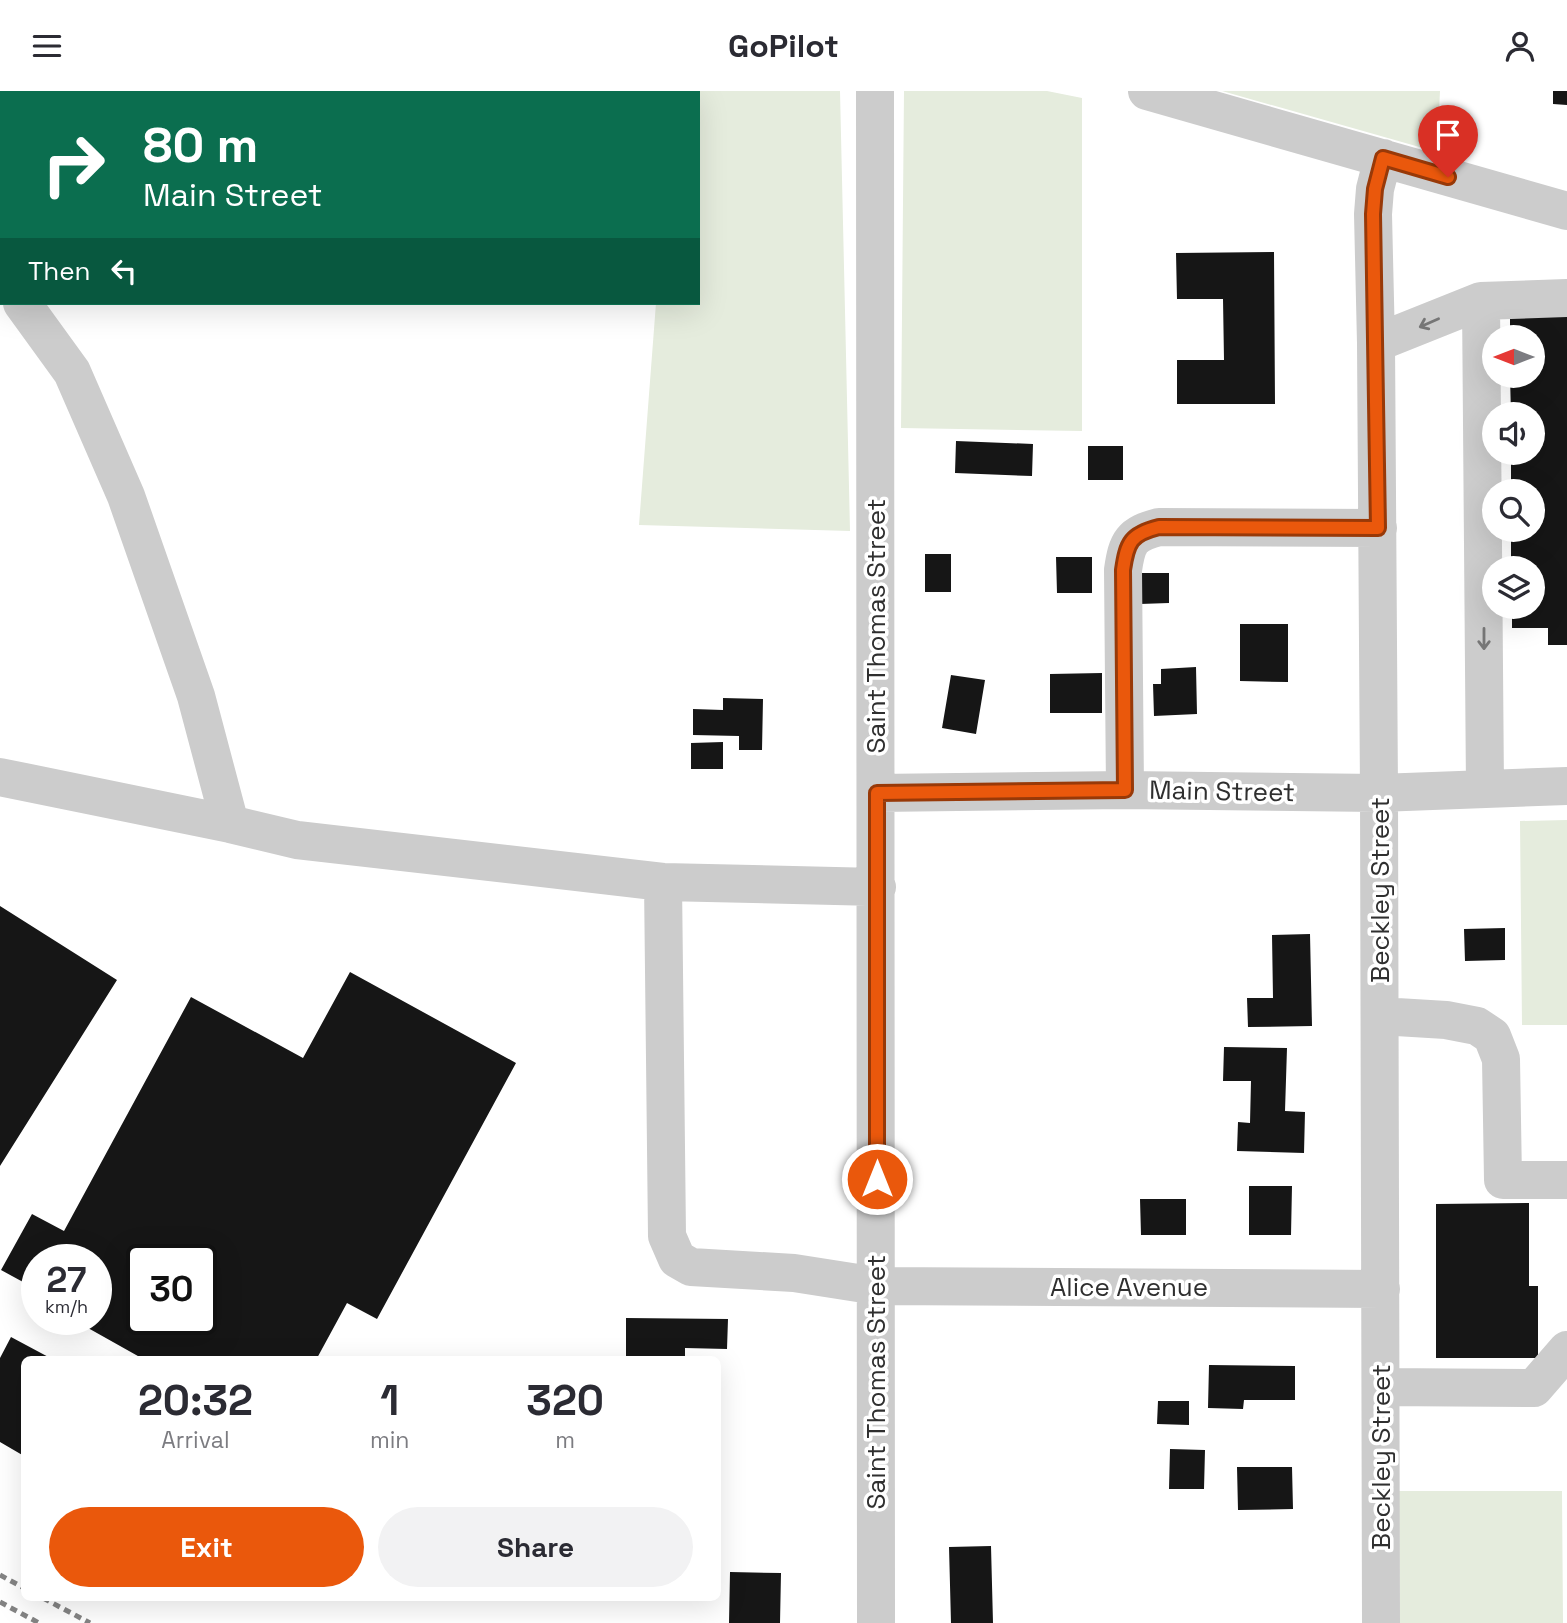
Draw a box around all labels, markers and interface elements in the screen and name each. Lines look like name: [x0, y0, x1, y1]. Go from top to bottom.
text: GoPilot: [728, 26, 839, 66]
icon: menu: [28, 27, 66, 65]
icon: person: [1501, 27, 1539, 65]
pin: [1418, 105, 1478, 177]
text: 80 m: [143, 114, 258, 176]
icon: arrive: [1429, 116, 1467, 154]
icon: right: [28, 119, 119, 210]
text: Main Street: [143, 175, 323, 215]
icon: left: [105, 252, 143, 290]
text: Then: [28, 254, 91, 288]
one-way arrow: [1419, 317, 1440, 330]
north arrow: [1482, 325, 1545, 389]
map controls: [1482, 325, 1545, 619]
button: sound: [1482, 402, 1545, 465]
button: search: [1482, 479, 1545, 542]
street label: Saint Thomas Street: [859, 498, 893, 754]
button: layers: [1482, 556, 1545, 619]
one-way arrow: [1477, 627, 1491, 650]
street label: Main Street: [1149, 773, 1295, 809]
street label: Beckley Street: [1363, 797, 1397, 983]
position arrow: [840, 1142, 914, 1216]
speed limit sign: 30: [126, 1244, 217, 1335]
street label: Saint Thomas Street: [859, 1254, 893, 1510]
text: 27: [47, 1258, 86, 1302]
street label: Alice Avenue: [1050, 1270, 1208, 1304]
text: km/h: [45, 1295, 88, 1318]
street label: Beckley Street: [1364, 1364, 1398, 1550]
text: 20:32: [138, 1374, 253, 1427]
text: 1: [380, 1374, 399, 1427]
text: 320: [526, 1374, 604, 1427]
text: Arrival: [161, 1425, 230, 1455]
text: min: [370, 1425, 409, 1455]
text: m: [555, 1425, 575, 1455]
button: Exit: [49, 1507, 364, 1587]
button: Share: [378, 1507, 693, 1587]

